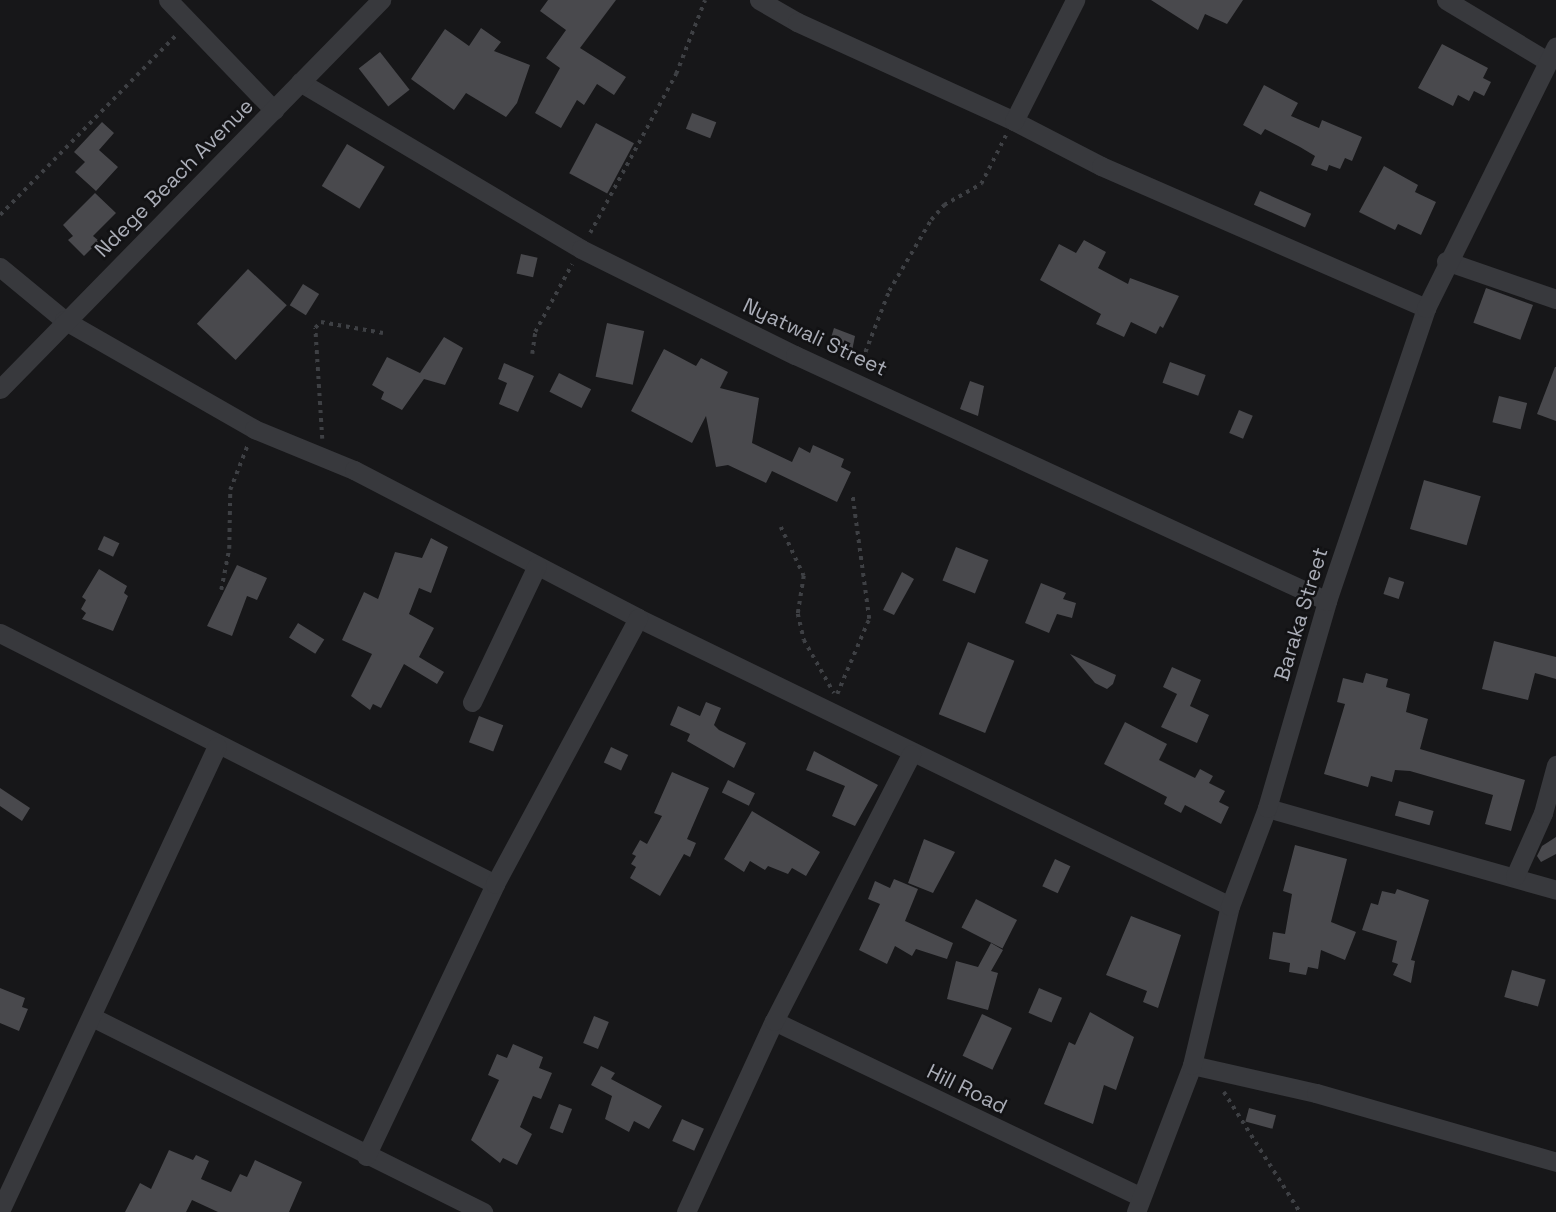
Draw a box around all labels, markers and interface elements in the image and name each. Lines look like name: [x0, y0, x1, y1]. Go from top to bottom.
street label: Ndege Beach Avenue: [89, 93, 259, 263]
street label: Nyatwali Street: [739, 293, 891, 381]
street label: Baraka Street: [1269, 544, 1333, 684]
street label: Hill Road: [923, 1059, 1011, 1119]

